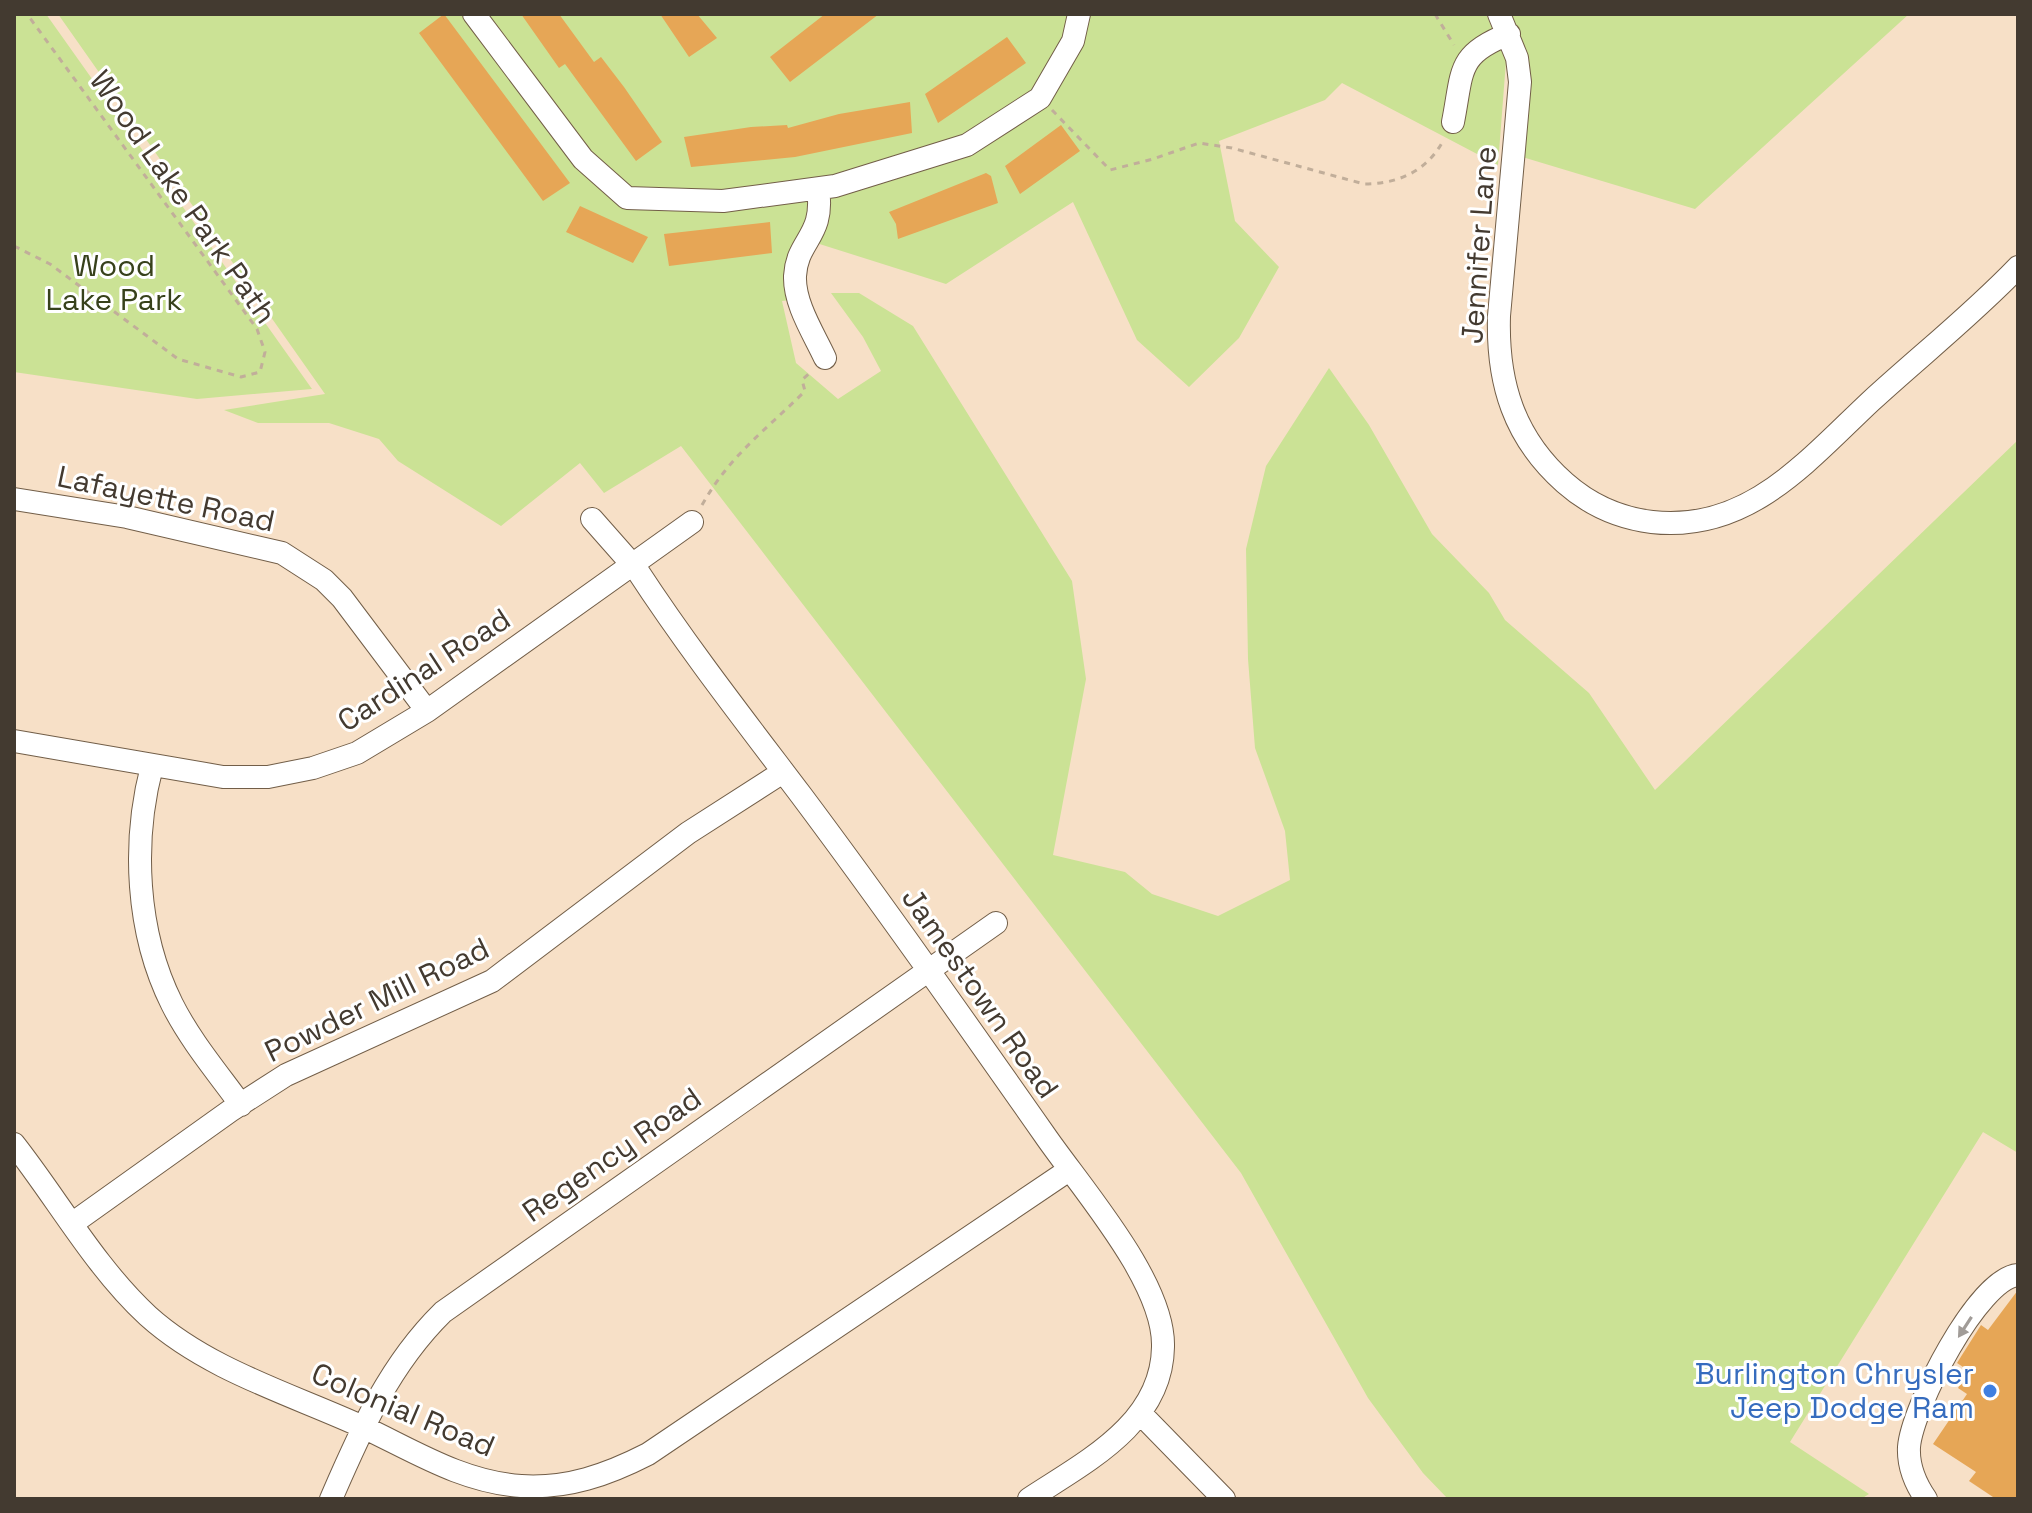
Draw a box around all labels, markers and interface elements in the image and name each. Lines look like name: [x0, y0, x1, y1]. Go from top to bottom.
street label: Wood Lake Park Path: [82, 64, 284, 330]
street label: Jennifer Lane: [1452, 145, 1505, 345]
park label: Wood Lake Park: [46, 248, 182, 318]
street label: Lafayette Road: [54, 456, 278, 541]
street label: Cardinal Road: [330, 599, 518, 740]
street label: Jamestown Road: [893, 880, 1068, 1106]
street label: Powder Mill Road: [258, 928, 495, 1071]
street label: Regency Road: [515, 1078, 709, 1231]
one-way arrow: [1959, 1316, 1973, 1338]
street label: Colonial Road: [306, 1353, 501, 1466]
place label: Burlington Chrysler Jeep Dodge Ram: [1695, 1354, 1974, 1427]
marker: Burlington Chrysler Jeep Dodge Ram: [1981, 1382, 1999, 1400]

